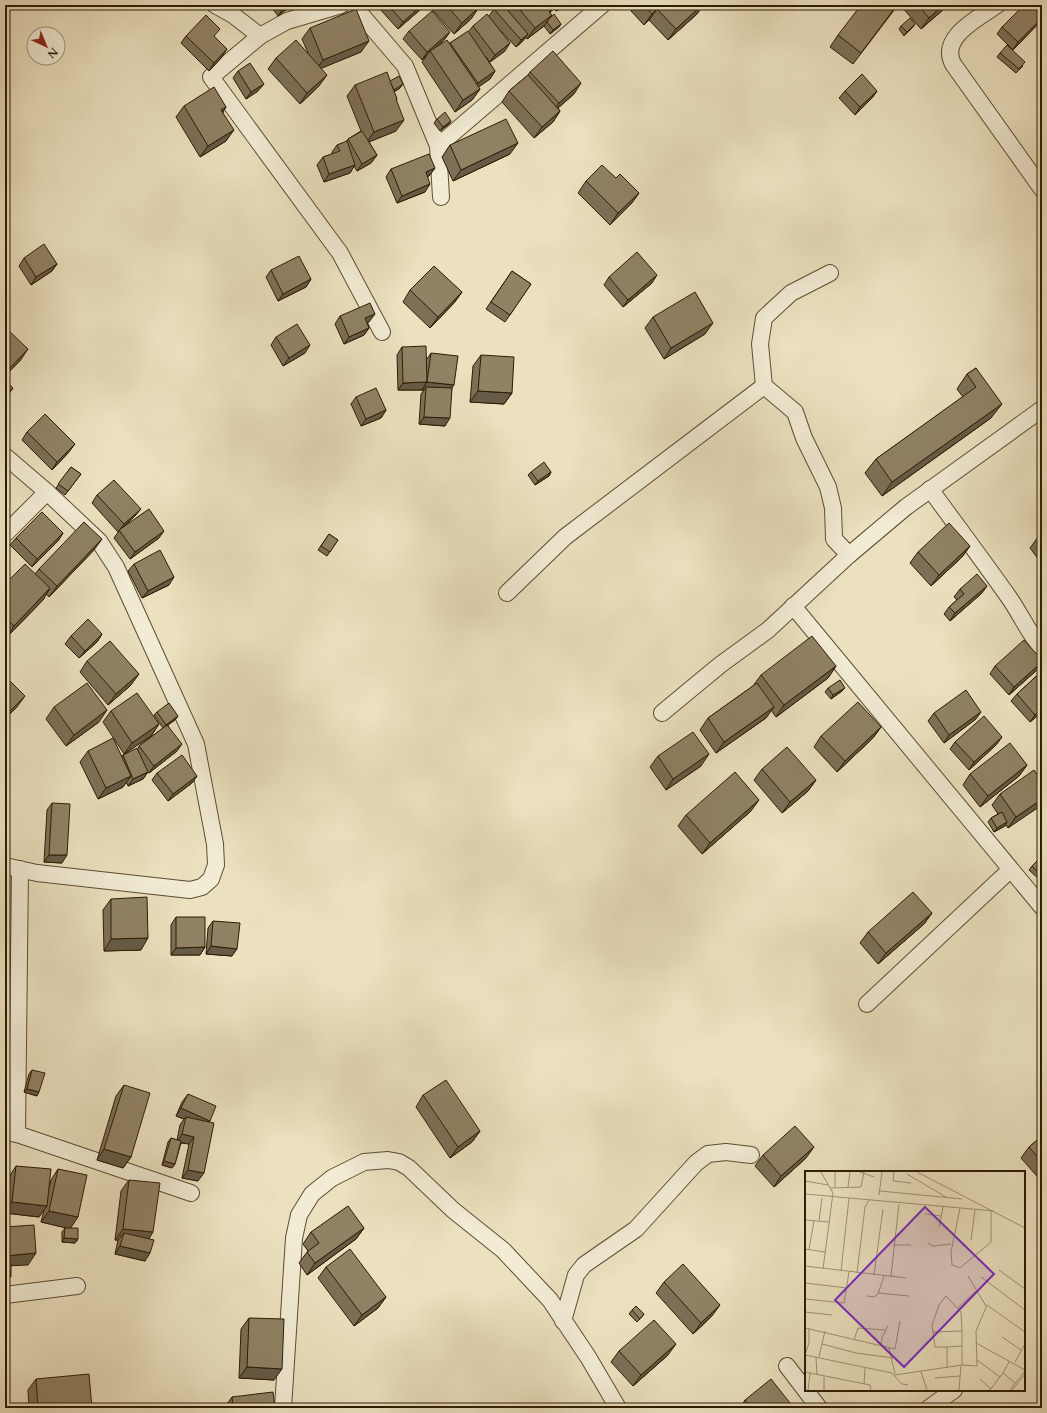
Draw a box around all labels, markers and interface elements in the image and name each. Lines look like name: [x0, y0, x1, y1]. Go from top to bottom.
north arrow: [26, 26, 66, 66]
text: N: [44, 44, 61, 62]
inset map: [805, 1171, 1025, 1391]

